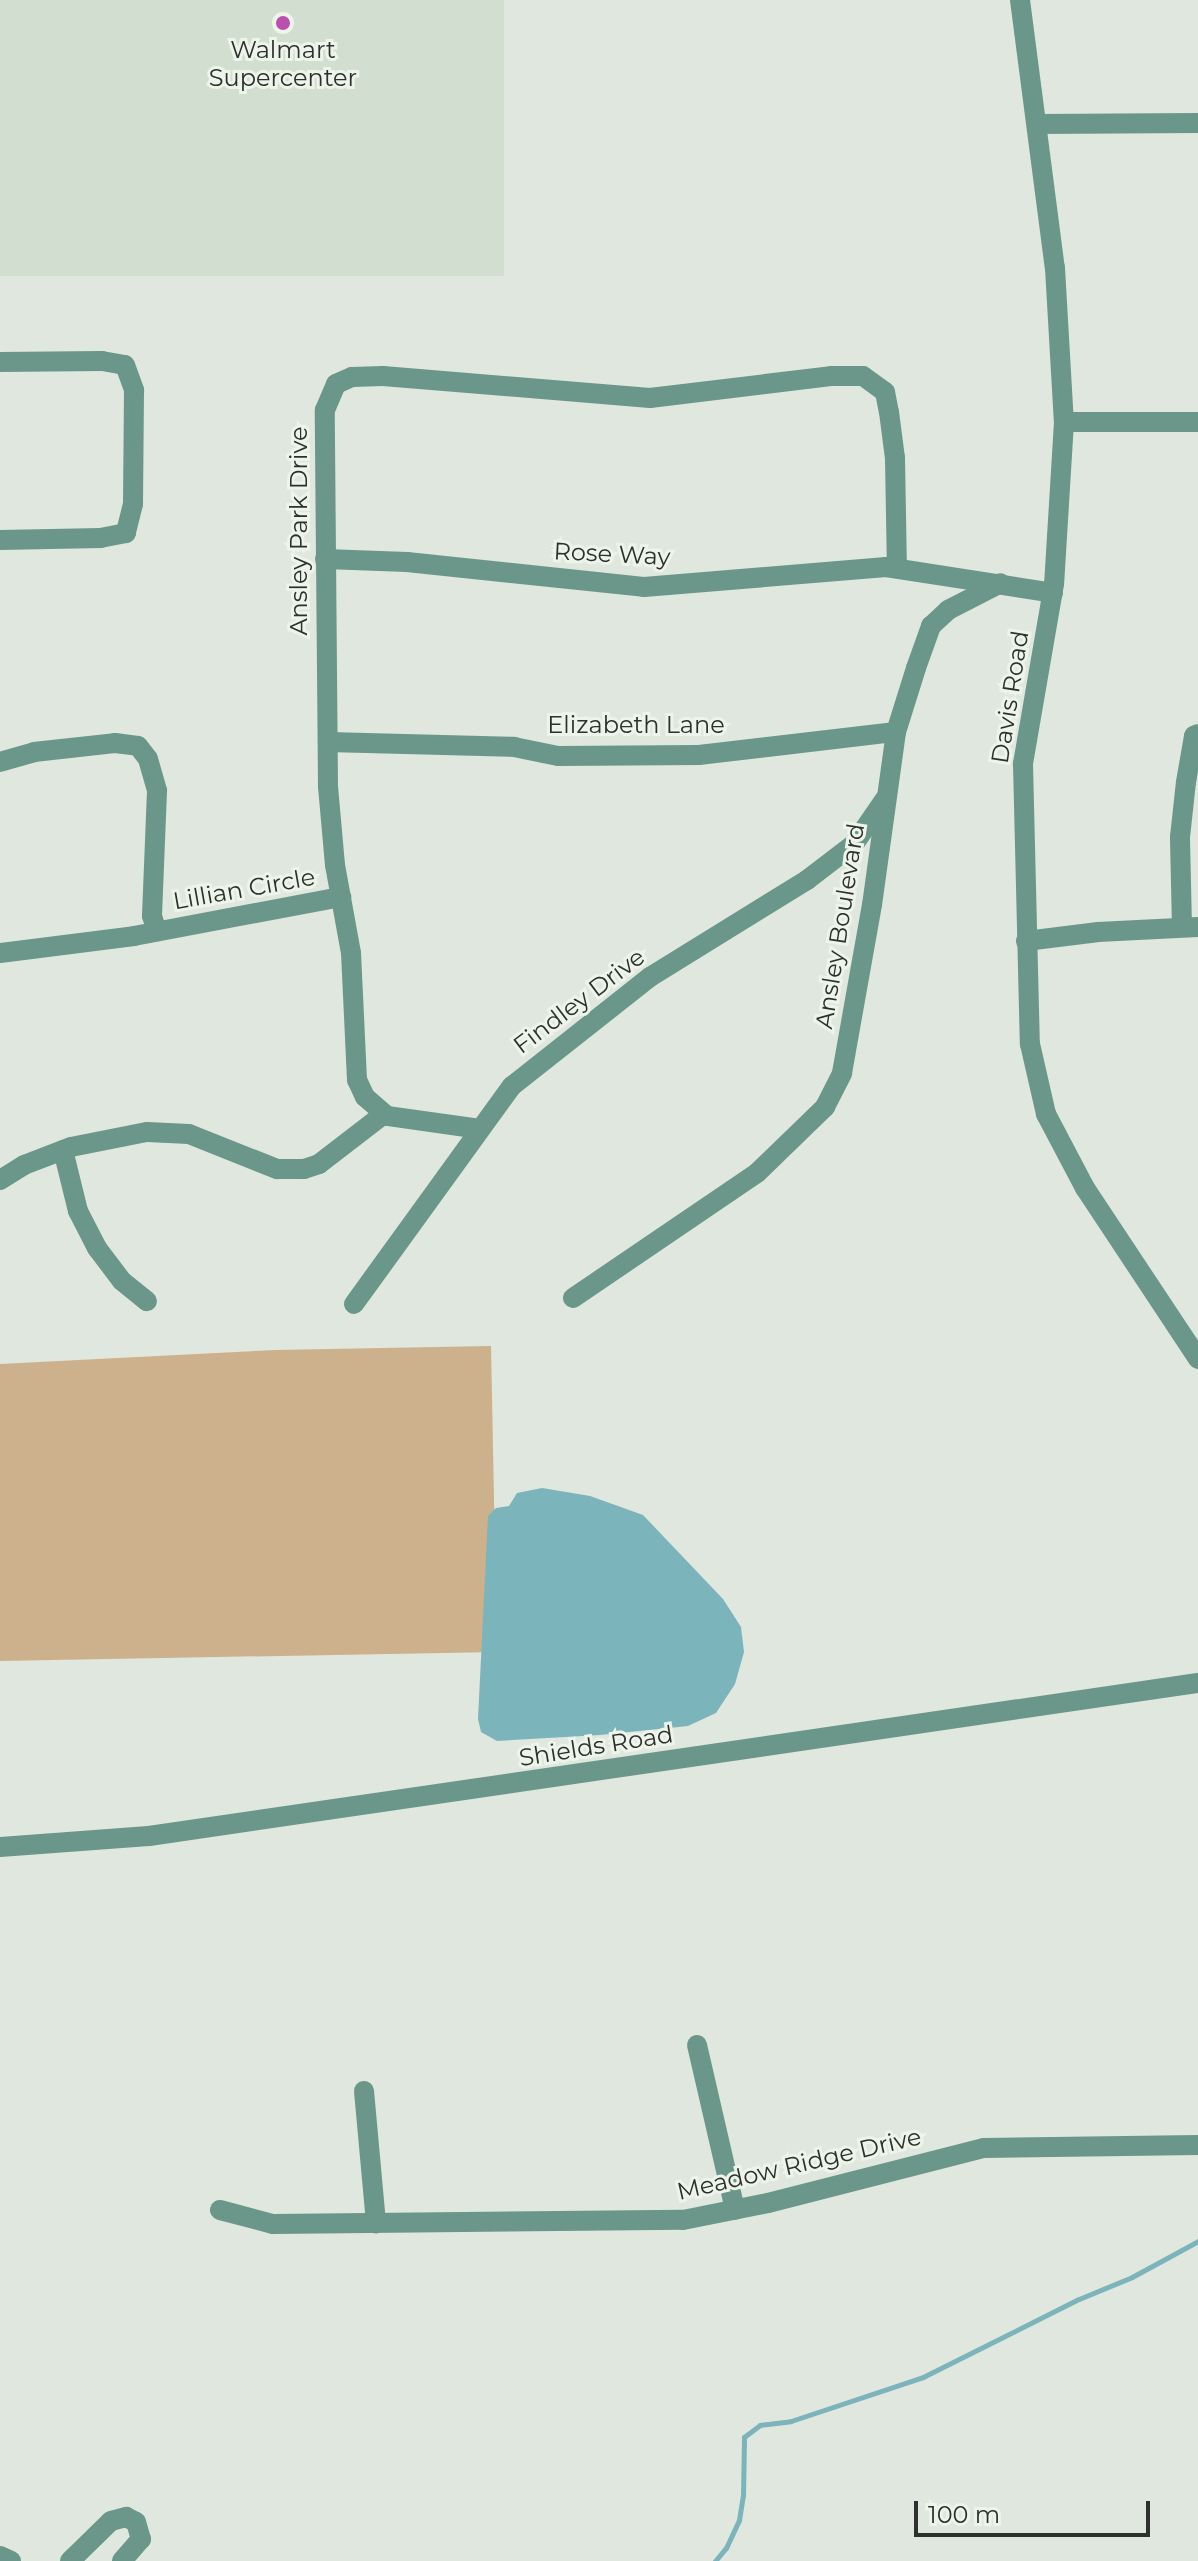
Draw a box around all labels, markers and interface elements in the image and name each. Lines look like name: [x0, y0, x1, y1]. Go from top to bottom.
marker: Walmart Supercenter: [274, 14, 292, 32]
place label: Walmart Supercenter: [209, 36, 357, 92]
street label: Ansley Park Drive: [285, 426, 313, 636]
street label: Rose Way: [553, 537, 671, 571]
street label: Davis Road: [985, 629, 1035, 765]
street label: Elizabeth Lane: [547, 711, 725, 739]
street label: Ansley Boulevard: [810, 821, 870, 1031]
street label: Lillian Circle: [171, 862, 317, 916]
street label: Findley Drive: [508, 942, 650, 1060]
street label: Shields Road: [517, 1720, 675, 1772]
street label: Meadow Ridge Drive: [674, 2122, 924, 2206]
scale bar: [918, 2485, 1154, 2535]
text: 100 m: [928, 2500, 1000, 2529]

